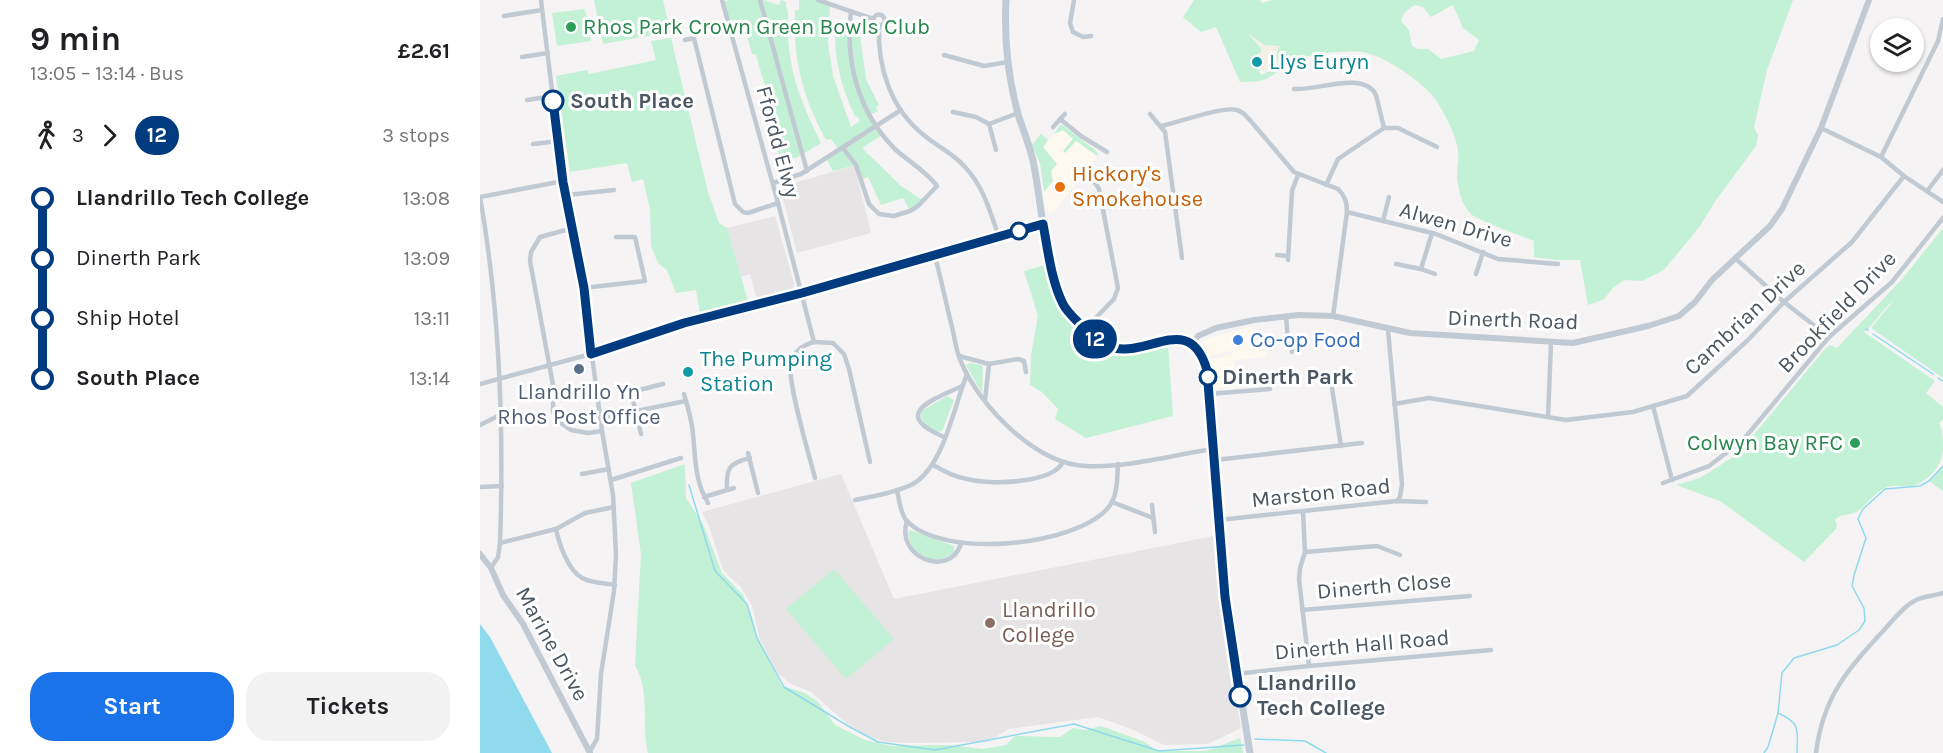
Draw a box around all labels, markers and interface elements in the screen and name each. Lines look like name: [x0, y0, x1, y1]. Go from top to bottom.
place label: Rhos Park Crown Green Bowls Club: [583, 14, 930, 40]
map controls: [1870, 18, 1924, 72]
button: layers: [1870, 18, 1924, 72]
text: 9 min: [30, 20, 121, 58]
marker: Rhos Park Crown Green Bowls Club: [564, 20, 578, 34]
text: £2.61: [398, 38, 450, 64]
place label: Llys Euryn: [1269, 49, 1370, 75]
marker: Llys Euryn: [1250, 55, 1264, 69]
text: 13:05 – 13:14 · Bus: [30, 62, 184, 85]
street label: Ffordd Elwy: [751, 83, 805, 201]
place label: South Place: [570, 88, 694, 114]
marker: South Place: [542, 90, 564, 112]
icon: walk: [30, 119, 63, 152]
icon: forward: [93, 119, 126, 152]
text: 12: [147, 123, 167, 147]
text: 3: [72, 124, 84, 147]
text: 3 stops: [382, 124, 450, 147]
place label: Hickory's Smokehouse: [1072, 161, 1203, 212]
marker: Hickory's Smokehouse: [1053, 180, 1067, 194]
text: Llandrillo Tech College: [76, 185, 309, 211]
text: 13:08: [403, 187, 450, 210]
street label: Alwen Drive: [1397, 197, 1515, 253]
unlabelled marker: [1010, 222, 1028, 240]
text: Dinerth Park: [76, 245, 201, 271]
street label: Brookfield Drive: [1772, 246, 1902, 378]
text: 13:09: [404, 247, 450, 270]
street label: Cambrian Drive: [1679, 255, 1811, 381]
text: Ship Hotel: [76, 305, 180, 331]
street label: Dinerth Road: [1447, 305, 1579, 335]
text: 13:11: [414, 307, 450, 330]
line badge: 12: [1068, 320, 1122, 358]
text: 12: [1085, 327, 1105, 351]
place label: Co-op Food: [1250, 327, 1361, 353]
marker: Co-op Food: [1231, 333, 1245, 347]
place label: The Pumping Station: [700, 346, 833, 397]
marker: Llandrillo Yn Rhos Post Office: [572, 362, 586, 376]
place label: Dinerth Park: [1222, 364, 1354, 390]
text: South Place: [76, 365, 200, 391]
marker: The Pumping Station: [681, 365, 695, 379]
text: 13:14: [409, 367, 450, 390]
marker: Dinerth Park: [1199, 368, 1217, 386]
place label: Llandrillo Yn Rhos Post Office: [497, 379, 661, 430]
place label: Colwyn Bay RFC: [1687, 430, 1843, 456]
marker: Colwyn Bay RFC: [1848, 436, 1862, 450]
street label: Marston Road: [1250, 473, 1392, 513]
street label: Dinerth Close: [1316, 567, 1452, 605]
street label: Marine Drive: [510, 582, 594, 706]
place label: Llandrillo College: [1002, 597, 1096, 648]
marker: Llandrillo College: [983, 616, 997, 630]
street label: Dinerth Hall Road: [1274, 624, 1450, 666]
place label: Llandrillo Tech College: [1257, 670, 1385, 721]
button: Start: [30, 672, 234, 741]
button: Tickets: [246, 672, 450, 741]
marker: Llandrillo Tech College: [1229, 685, 1251, 707]

